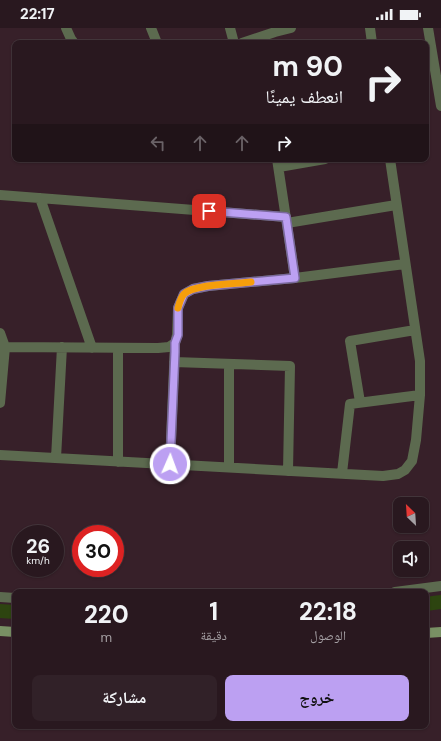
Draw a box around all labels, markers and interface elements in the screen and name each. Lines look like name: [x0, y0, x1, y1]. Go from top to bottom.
text: 22:17: [20, 4, 55, 24]
text: 90 m: [273, 48, 343, 85]
icon: right: [357, 56, 409, 108]
text: انعطف يمينًا: [266, 85, 343, 109]
icon: left: [147, 132, 169, 154]
icon: ahead: [189, 132, 211, 154]
icon: ahead: [231, 132, 253, 154]
icon: right: [273, 132, 295, 154]
pin: [192, 194, 226, 228]
icon: arrive: [198, 200, 220, 222]
position arrow: [149, 443, 191, 485]
north arrow: [393, 497, 429, 533]
map controls: [393, 497, 429, 577]
speed limit sign: 30: [72, 525, 124, 577]
text: 26: [26, 533, 50, 559]
button: sound: [393, 541, 429, 577]
text: km/h: [26, 554, 50, 567]
text: 1: [209, 596, 218, 627]
text: 22:18: [299, 596, 357, 627]
text: 220: [84, 599, 129, 630]
text: دقيقة: [201, 627, 227, 644]
text: الوصول: [310, 627, 346, 644]
text: m: [101, 629, 112, 646]
button: مشاركة: [32, 675, 217, 721]
button: خروج: [225, 675, 409, 721]

